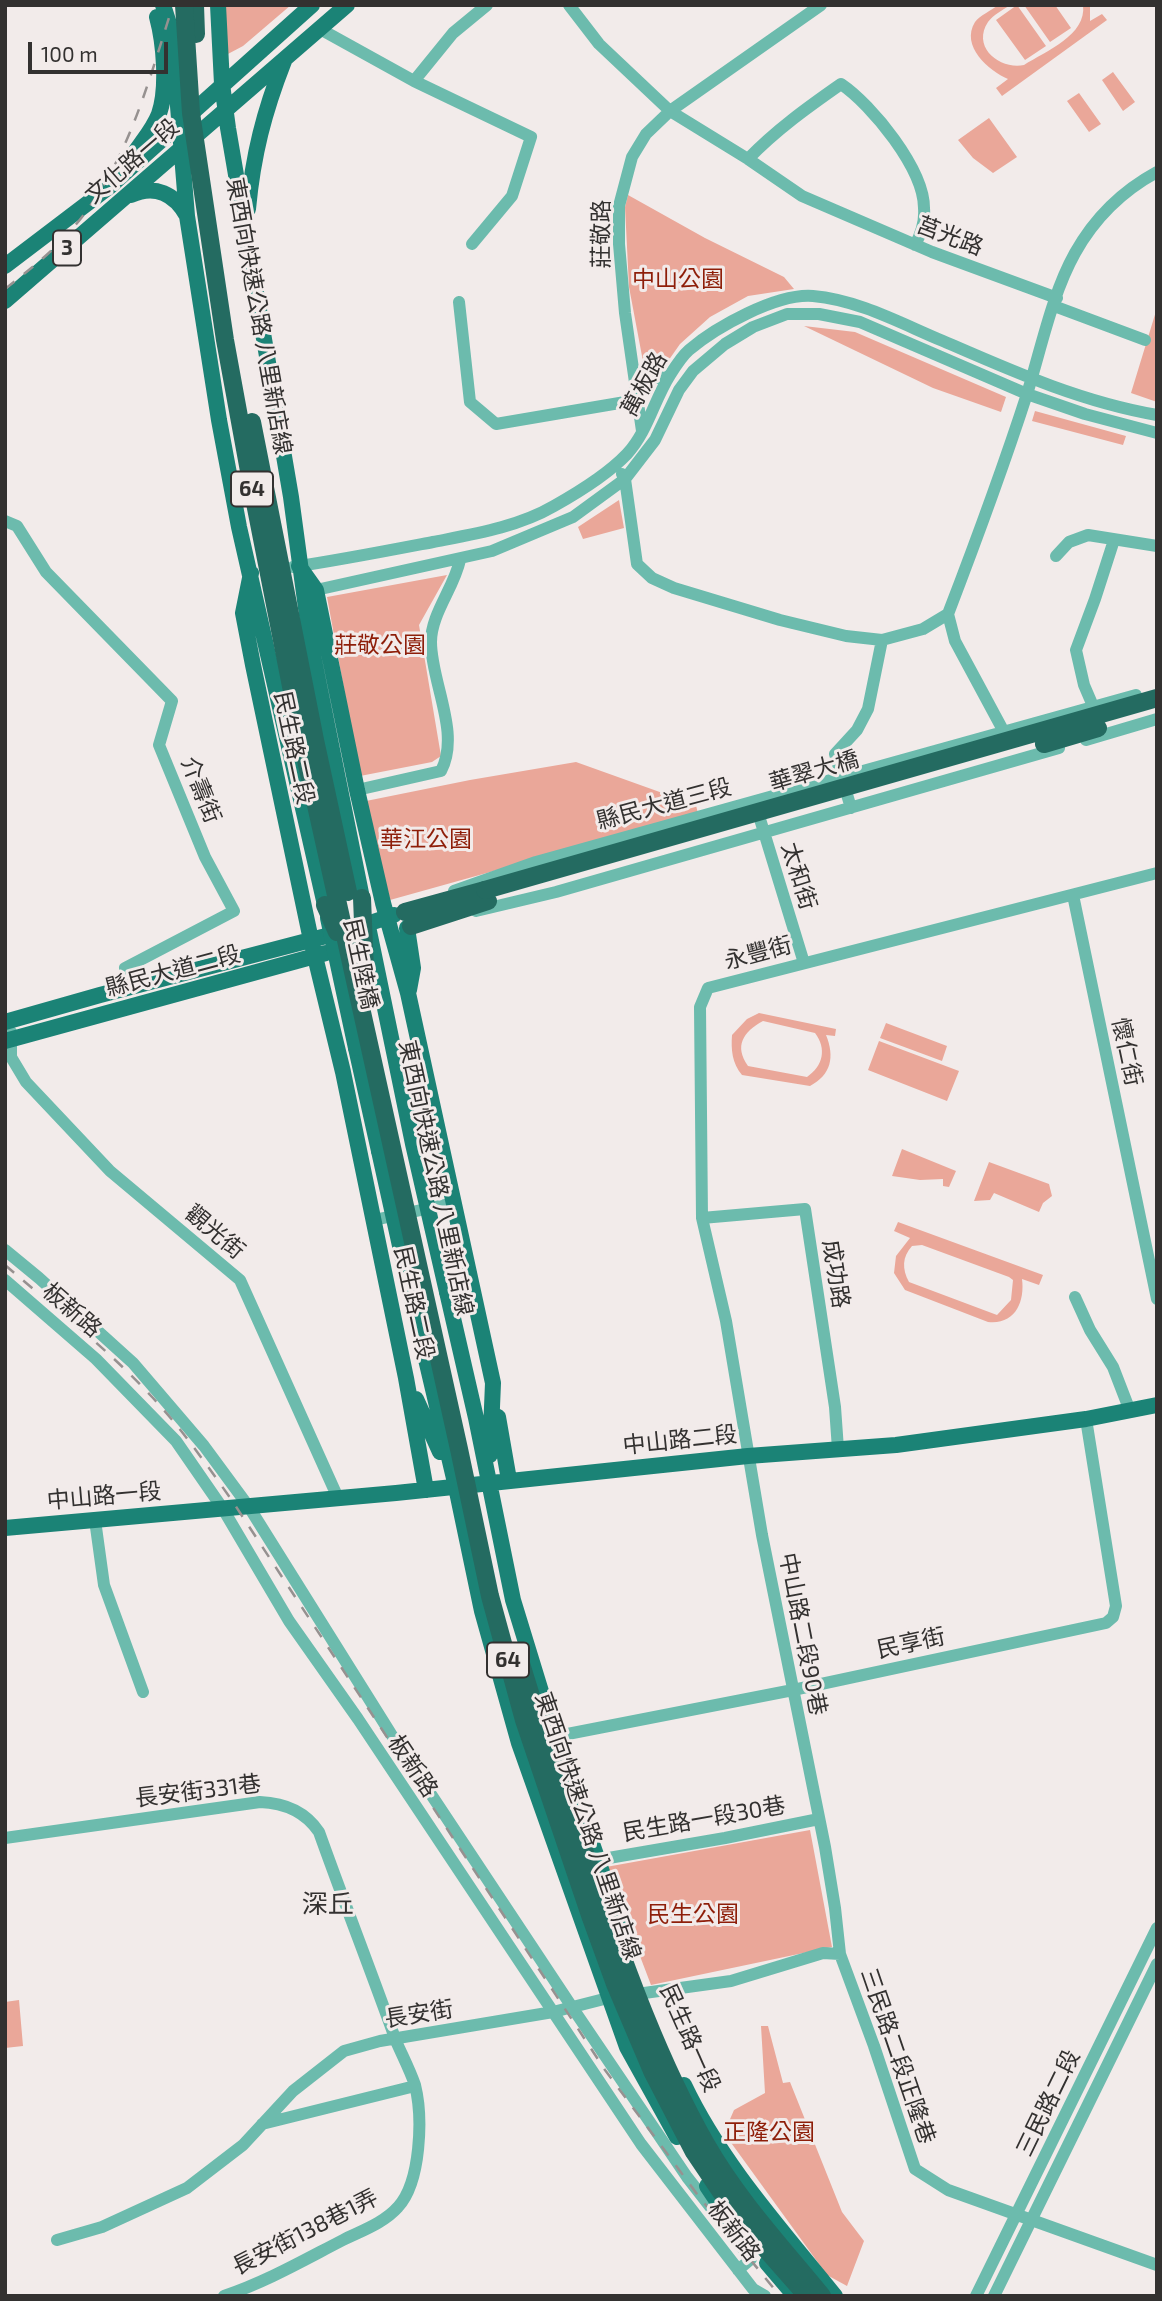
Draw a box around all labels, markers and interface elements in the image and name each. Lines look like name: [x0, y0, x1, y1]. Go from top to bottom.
scale bar: [32, 28, 172, 72]
text: 100 m: [41, 41, 98, 66]
street label: 文化路一段: [80, 113, 184, 209]
street label: 東西向快速公路 八里新店線: [221, 175, 297, 457]
street label: 莊敬路: [587, 200, 615, 268]
street label: 莒光路: [913, 211, 987, 261]
road number: 3: [53, 230, 81, 266]
park label: 中山公園: [632, 265, 724, 293]
street label: 萬板路: [615, 347, 673, 421]
road number: 64: [231, 472, 273, 506]
park label: 莊敬公園: [334, 631, 426, 659]
street label: 民生路二段: [269, 689, 319, 807]
street label: 華翠大橋: [766, 745, 862, 797]
street label: 介壽街: [175, 753, 227, 827]
street label: 縣民大道三段: [594, 773, 734, 835]
park label: 華江公園: [380, 825, 472, 853]
street label: 太和街: [776, 839, 822, 913]
street label: 民生陸橋: [338, 916, 384, 1012]
street label: 永豐街: [721, 931, 795, 975]
street label: 縣民大道二段: [103, 940, 243, 1002]
street label: 懷仁街: [1106, 1015, 1148, 1089]
street label: 東西向快速公路 八里新店線: [393, 1038, 479, 1318]
street label: 觀光街: [180, 1199, 250, 1265]
street label: 成功路: [817, 1238, 855, 1310]
street label: 民生路二段: [389, 1244, 439, 1362]
street label: 板新路: [37, 1277, 107, 1343]
street label: 中山路二段: [621, 1420, 739, 1460]
street label: 中山路一段: [46, 1477, 162, 1515]
street label: 中山路二段90巷: [774, 1550, 832, 1718]
street label: 民享街: [874, 1622, 948, 1664]
road number: 64: [487, 1642, 529, 1678]
street label: 東西向快速公路 八里新店線: [529, 1689, 647, 1963]
street label: 板新路: [382, 1730, 444, 1802]
street label: 長安街331巷: [133, 1770, 263, 1812]
street label: 民生路一段30巷: [621, 1791, 787, 1847]
district label: 深丘: [302, 1888, 354, 1920]
park label: 民生公園: [647, 1900, 739, 1928]
street label: 三民路二段正隆巷: [855, 1965, 941, 2147]
street label: 民生路一段: [654, 1980, 726, 2096]
street label: 長安街: [383, 1995, 455, 2033]
street label: 三民路二段: [1010, 2045, 1086, 2161]
park label: 正隆公園: [723, 2118, 815, 2146]
street label: 長安街138巷1弄: [227, 2183, 383, 2281]
street label: 板新路: [702, 2195, 766, 2267]

